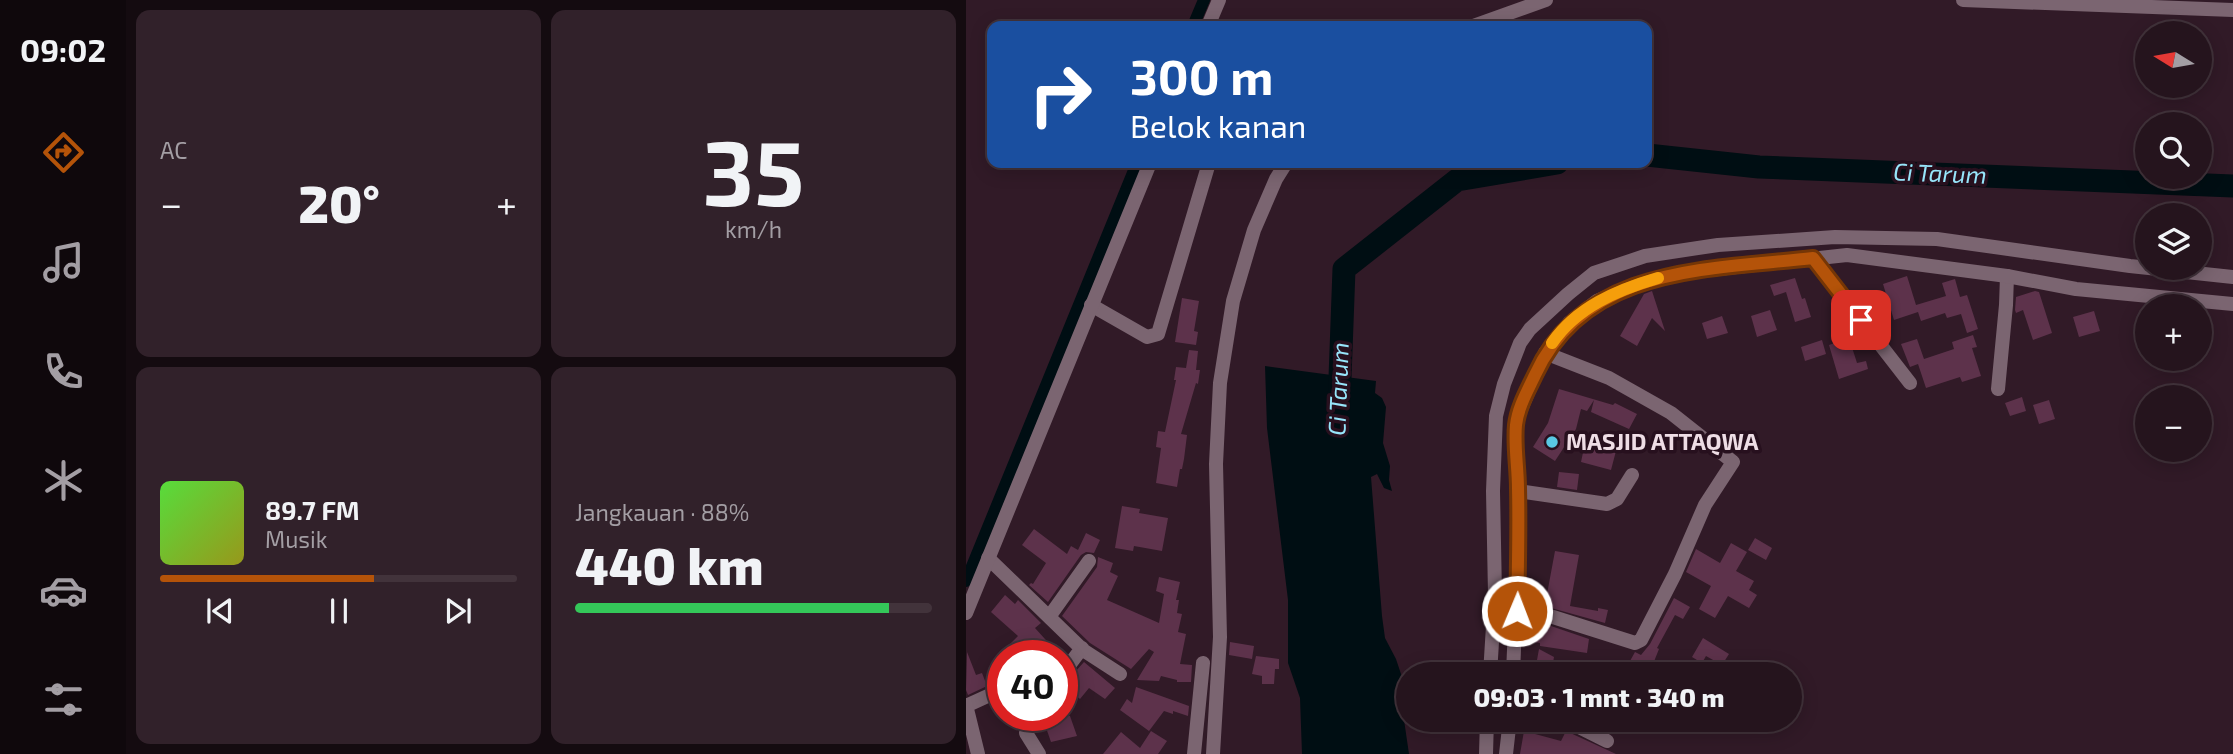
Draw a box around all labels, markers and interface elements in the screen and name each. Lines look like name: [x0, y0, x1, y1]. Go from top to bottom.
north arrow: [2135, 21, 2212, 98]
map controls: [2135, 21, 2212, 462]
text: 09:02: [20, 30, 106, 68]
text: 300 m: [1130, 46, 1273, 105]
icon: right: [1015, 49, 1106, 140]
text: Belok kanan: [1130, 106, 1306, 144]
button: search: [2135, 112, 2212, 189]
text: 35: [703, 115, 804, 224]
icon: directions: [39, 128, 88, 177]
text: AC: [160, 136, 187, 164]
water label: Ci Tarum: [1893, 156, 1987, 189]
text: 20°: [298, 171, 380, 233]
text: −: [160, 180, 182, 226]
text: +: [496, 180, 517, 226]
button: layers: [2135, 203, 2212, 280]
text: km/h: [725, 215, 782, 243]
icon: music: [39, 238, 88, 287]
pin: [1831, 290, 1891, 350]
button: +: [2135, 294, 2212, 371]
icon: arrive: [1842, 301, 1880, 339]
water label: Ci Tarum: [1321, 342, 1354, 436]
icon: phone: [39, 347, 88, 396]
button: −: [2135, 385, 2212, 462]
place label: MASJID ATTAQWA: [1566, 427, 1759, 456]
marker: MASJID ATTAQWA: [1544, 434, 1560, 450]
icon: climate: [39, 456, 88, 505]
text: 89.7 FM: [265, 494, 360, 525]
text: Jangkauan · 88%: [575, 498, 749, 526]
text: Musik: [265, 525, 327, 553]
text: 440 km: [575, 533, 764, 595]
icon: car: [39, 566, 88, 615]
position arrow: [1480, 574, 1554, 648]
icon: previous: [201, 592, 239, 630]
icon: pause: [320, 592, 358, 630]
icon: next: [439, 592, 477, 630]
speed limit sign: 40: [987, 640, 1078, 731]
icon: filters: [39, 675, 88, 724]
text: 09:03 · 1 mnt · 340 m: [1474, 681, 1724, 712]

